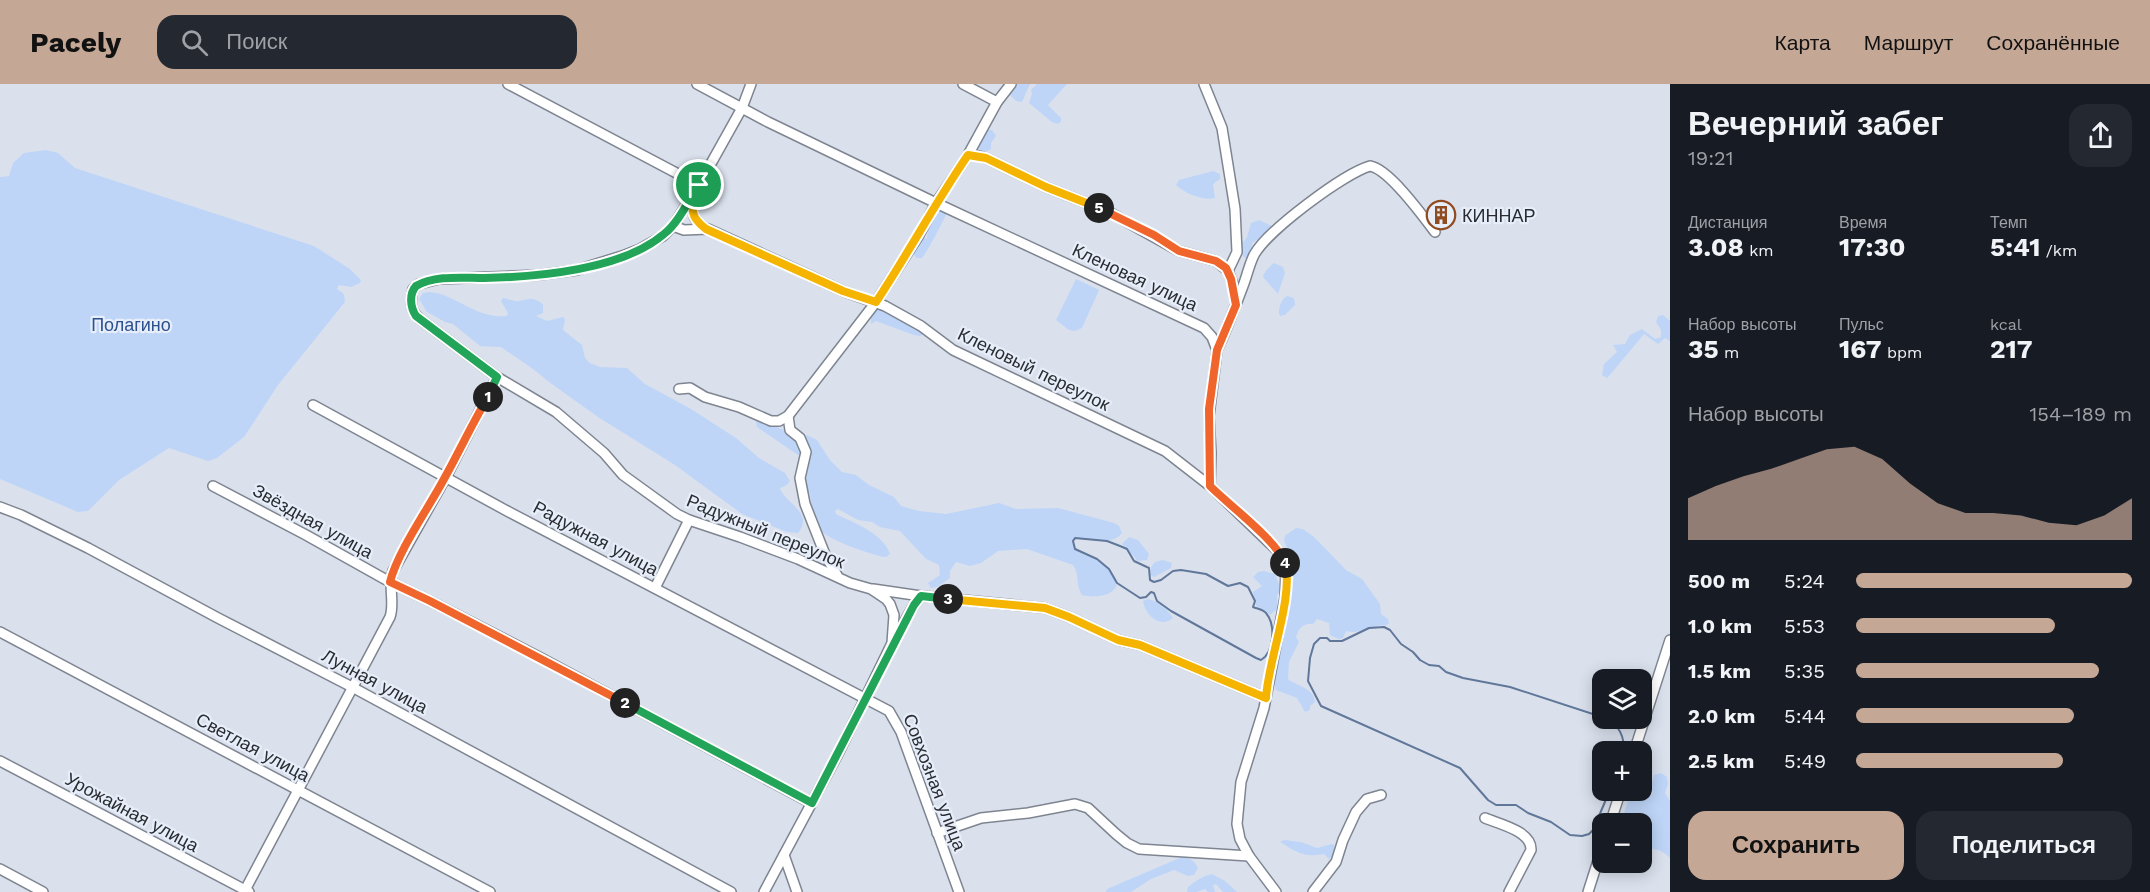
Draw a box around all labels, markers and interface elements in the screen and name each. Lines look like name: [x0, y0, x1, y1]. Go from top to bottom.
search box: [157, 15, 577, 69]
text: Pacely: [30, 26, 121, 59]
icon: search: [178, 26, 211, 59]
text: Поиск: [226, 29, 287, 54]
text: Карта: [1775, 30, 1831, 55]
text: Маршрут: [1864, 30, 1953, 55]
text: Сохранённые: [1986, 30, 2120, 55]
text: Вечерний забег: [1688, 104, 1944, 143]
button: share: [2069, 104, 2132, 167]
text: 19:21: [1688, 146, 1734, 170]
pin: [673, 159, 724, 210]
icon: arrive: [682, 168, 715, 201]
pin: 5: [1084, 193, 1114, 223]
text: 5: [1094, 198, 1104, 217]
building icon: КИННАР: [1425, 199, 1457, 231]
place label: КИННАР: [1462, 205, 1535, 226]
text: Дистанция: [1688, 213, 1767, 232]
text: Время: [1839, 213, 1887, 232]
text: Темп: [1990, 213, 2027, 232]
text: 3.08: [1688, 232, 1744, 262]
text: 17:30: [1839, 232, 1906, 262]
text: 5:41: [1990, 232, 2040, 262]
street label: Кленовая улица: [1069, 239, 1202, 316]
text: km: [1744, 241, 1774, 260]
text: /km: [2040, 241, 2077, 260]
park label: Полагино: [91, 314, 171, 335]
text: Набор высоты: [1688, 315, 1796, 334]
text: Пульс: [1839, 315, 1884, 334]
text: kcal: [1990, 315, 2022, 334]
street label: Кленовый переулок: [955, 323, 1113, 415]
text: 35: [1688, 334, 1719, 364]
text: 167: [1839, 334, 1881, 364]
text: 217: [1990, 334, 2033, 364]
text: m: [1719, 343, 1739, 362]
text: bpm: [1881, 343, 1922, 362]
pin: 1: [473, 382, 503, 412]
text: 1: [485, 387, 491, 406]
text: Набор высоты: [1688, 402, 1824, 426]
text: 154–189 m: [2030, 402, 2132, 426]
street label: Звёздная улица: [249, 479, 378, 563]
street label: Радужный переулок: [684, 490, 848, 572]
street label: Радужная улица: [530, 496, 663, 580]
pin: 4: [1270, 548, 1300, 578]
text: 4: [1280, 553, 1290, 572]
text: 500 m: [1688, 569, 1750, 593]
text: 5:24: [1784, 569, 1825, 593]
pin: 3: [933, 584, 963, 614]
text: 3: [943, 589, 953, 608]
text: 1.0 km: [1688, 614, 1752, 638]
text: 5:53: [1784, 614, 1825, 638]
street label: Лунная улица: [319, 644, 432, 718]
text: 1.5 km: [1688, 659, 1751, 683]
text: 5:35: [1784, 659, 1825, 683]
map controls: [1592, 669, 1652, 873]
button: layers: [1592, 669, 1652, 729]
pin: 2: [610, 688, 640, 718]
text: 2: [620, 693, 630, 712]
text: 2.0 km: [1688, 704, 1755, 728]
text: 5:44: [1784, 704, 1826, 728]
street label: Светлая улица: [193, 708, 314, 786]
street label: Совхозная улица: [899, 711, 971, 854]
button: +: [1592, 741, 1652, 801]
text: 2.5 km: [1688, 749, 1754, 773]
text: 5:49: [1784, 749, 1826, 773]
street label: Урожайная улица: [62, 768, 203, 856]
button: Сохранить: [1688, 811, 1904, 880]
button: Поделиться: [1916, 811, 2132, 880]
button: −: [1592, 813, 1652, 873]

